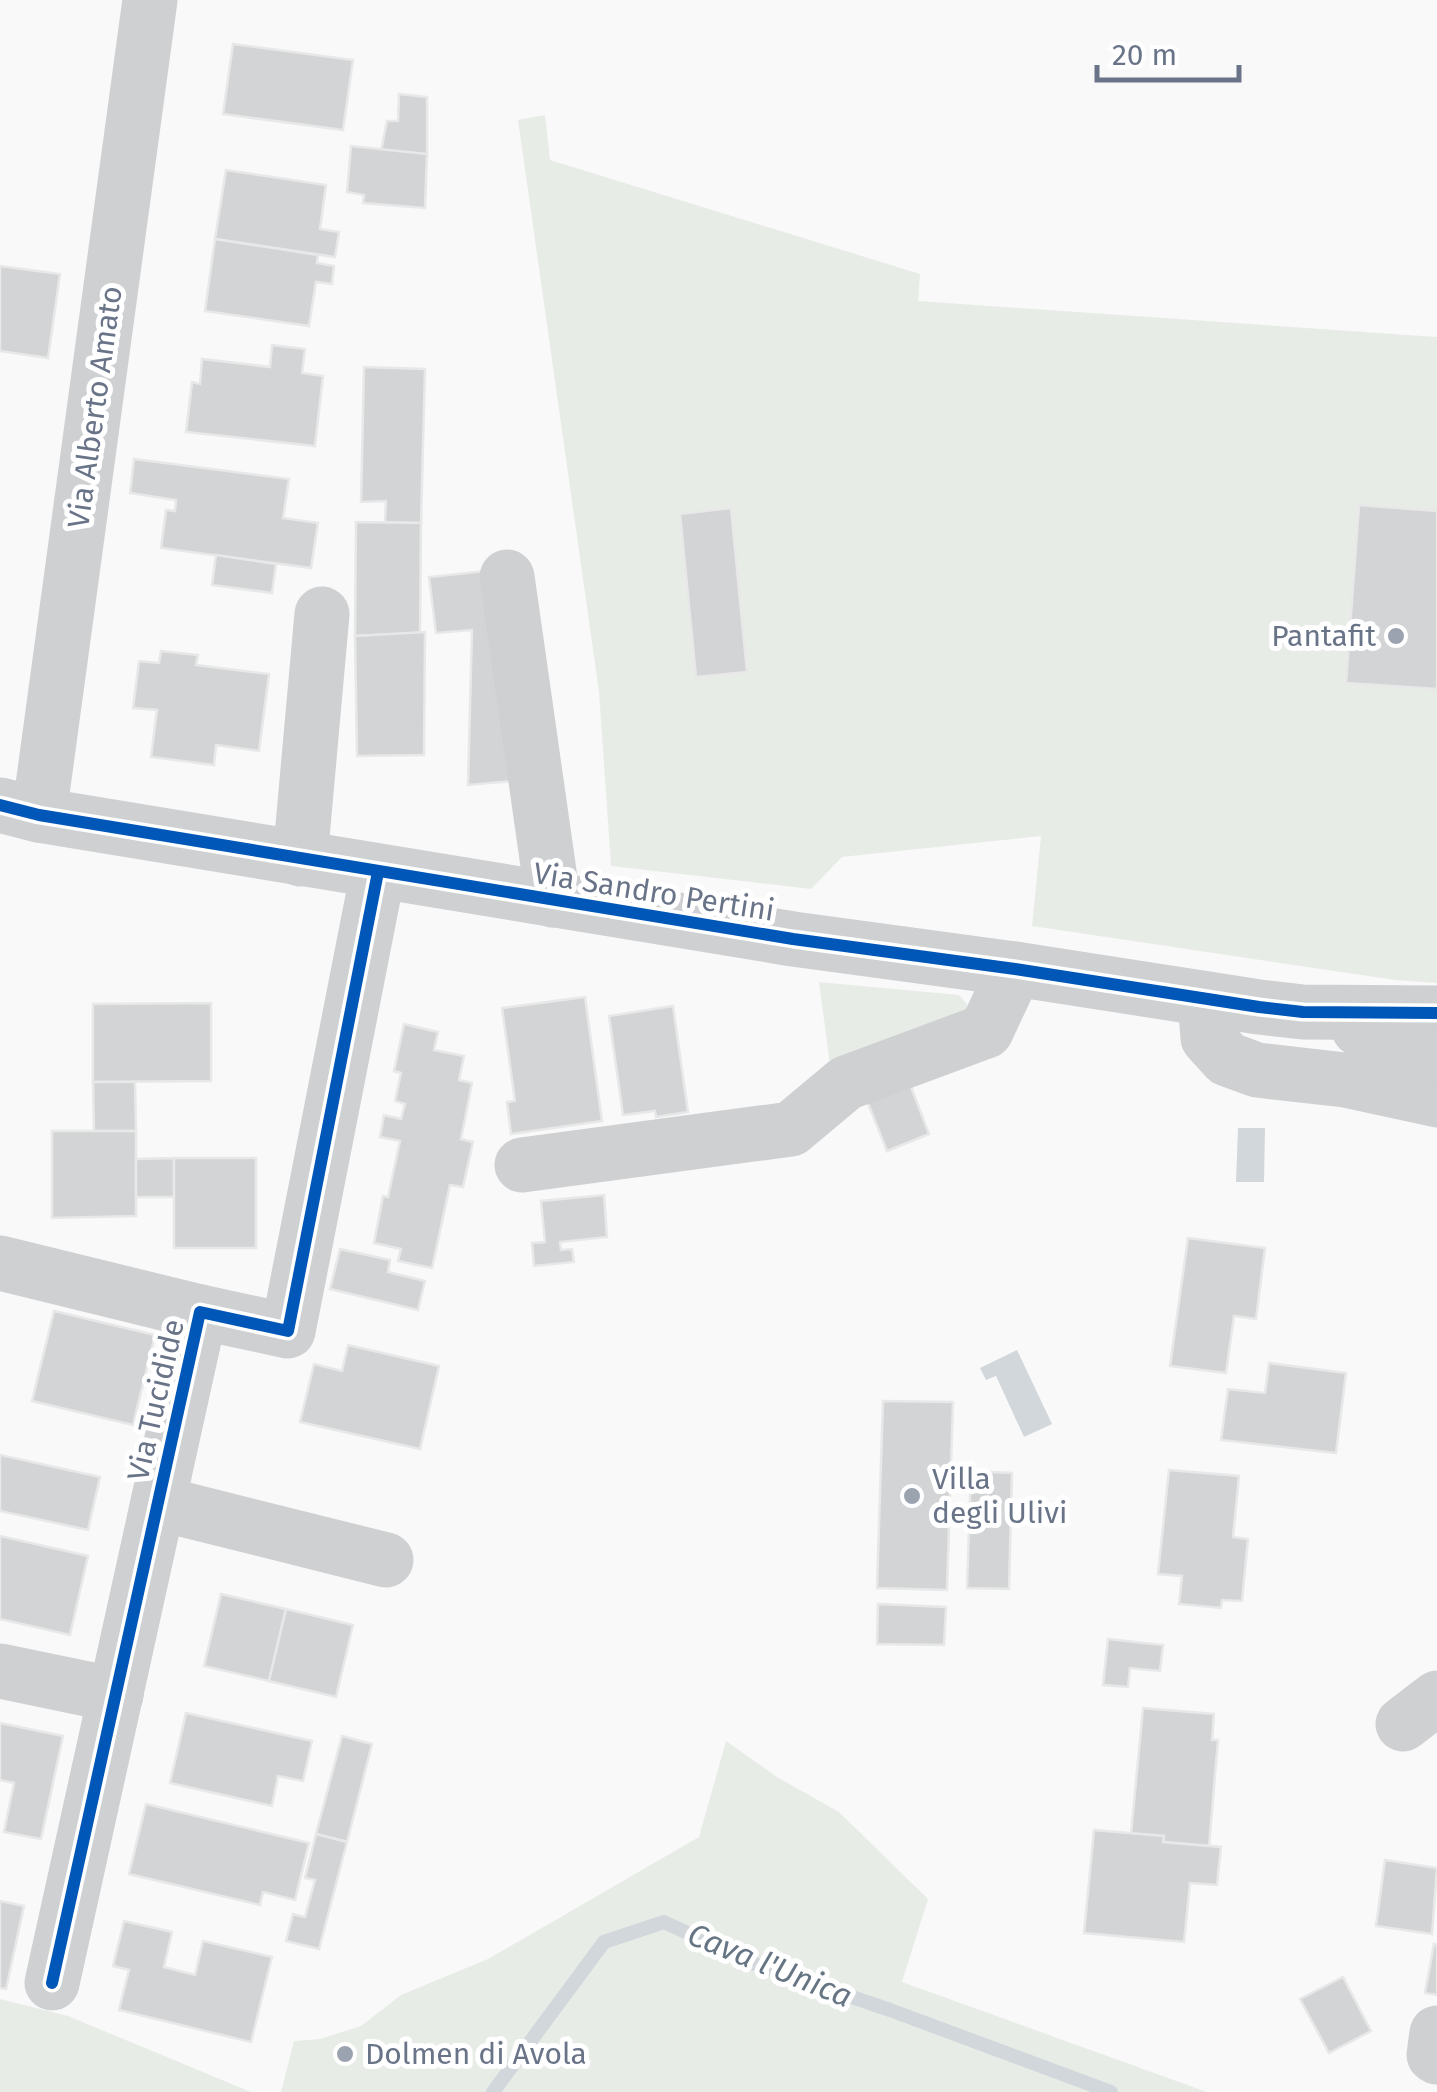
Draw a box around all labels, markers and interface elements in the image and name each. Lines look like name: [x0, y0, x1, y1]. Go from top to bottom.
scale bar: [1097, 20, 1240, 82]
text: 20 m: [1112, 37, 1177, 73]
street label: Via Alberto Amato: [60, 284, 130, 530]
place label: Pantafit: [1271, 618, 1376, 654]
marker: Pantafit: [1385, 625, 1407, 647]
street label: Via Sandro Pertini: [531, 855, 777, 929]
street label: Via Tucidide: [120, 1316, 192, 1484]
place label: Villa degli Ulivi: [932, 1461, 1067, 1531]
marker: Villa degli Ulivi: [901, 1485, 923, 1507]
water label: Cava l'Unica: [682, 1915, 858, 2015]
place label: Dolmen di Avola: [365, 2036, 587, 2072]
marker: Dolmen di Avola: [334, 2043, 356, 2065]

